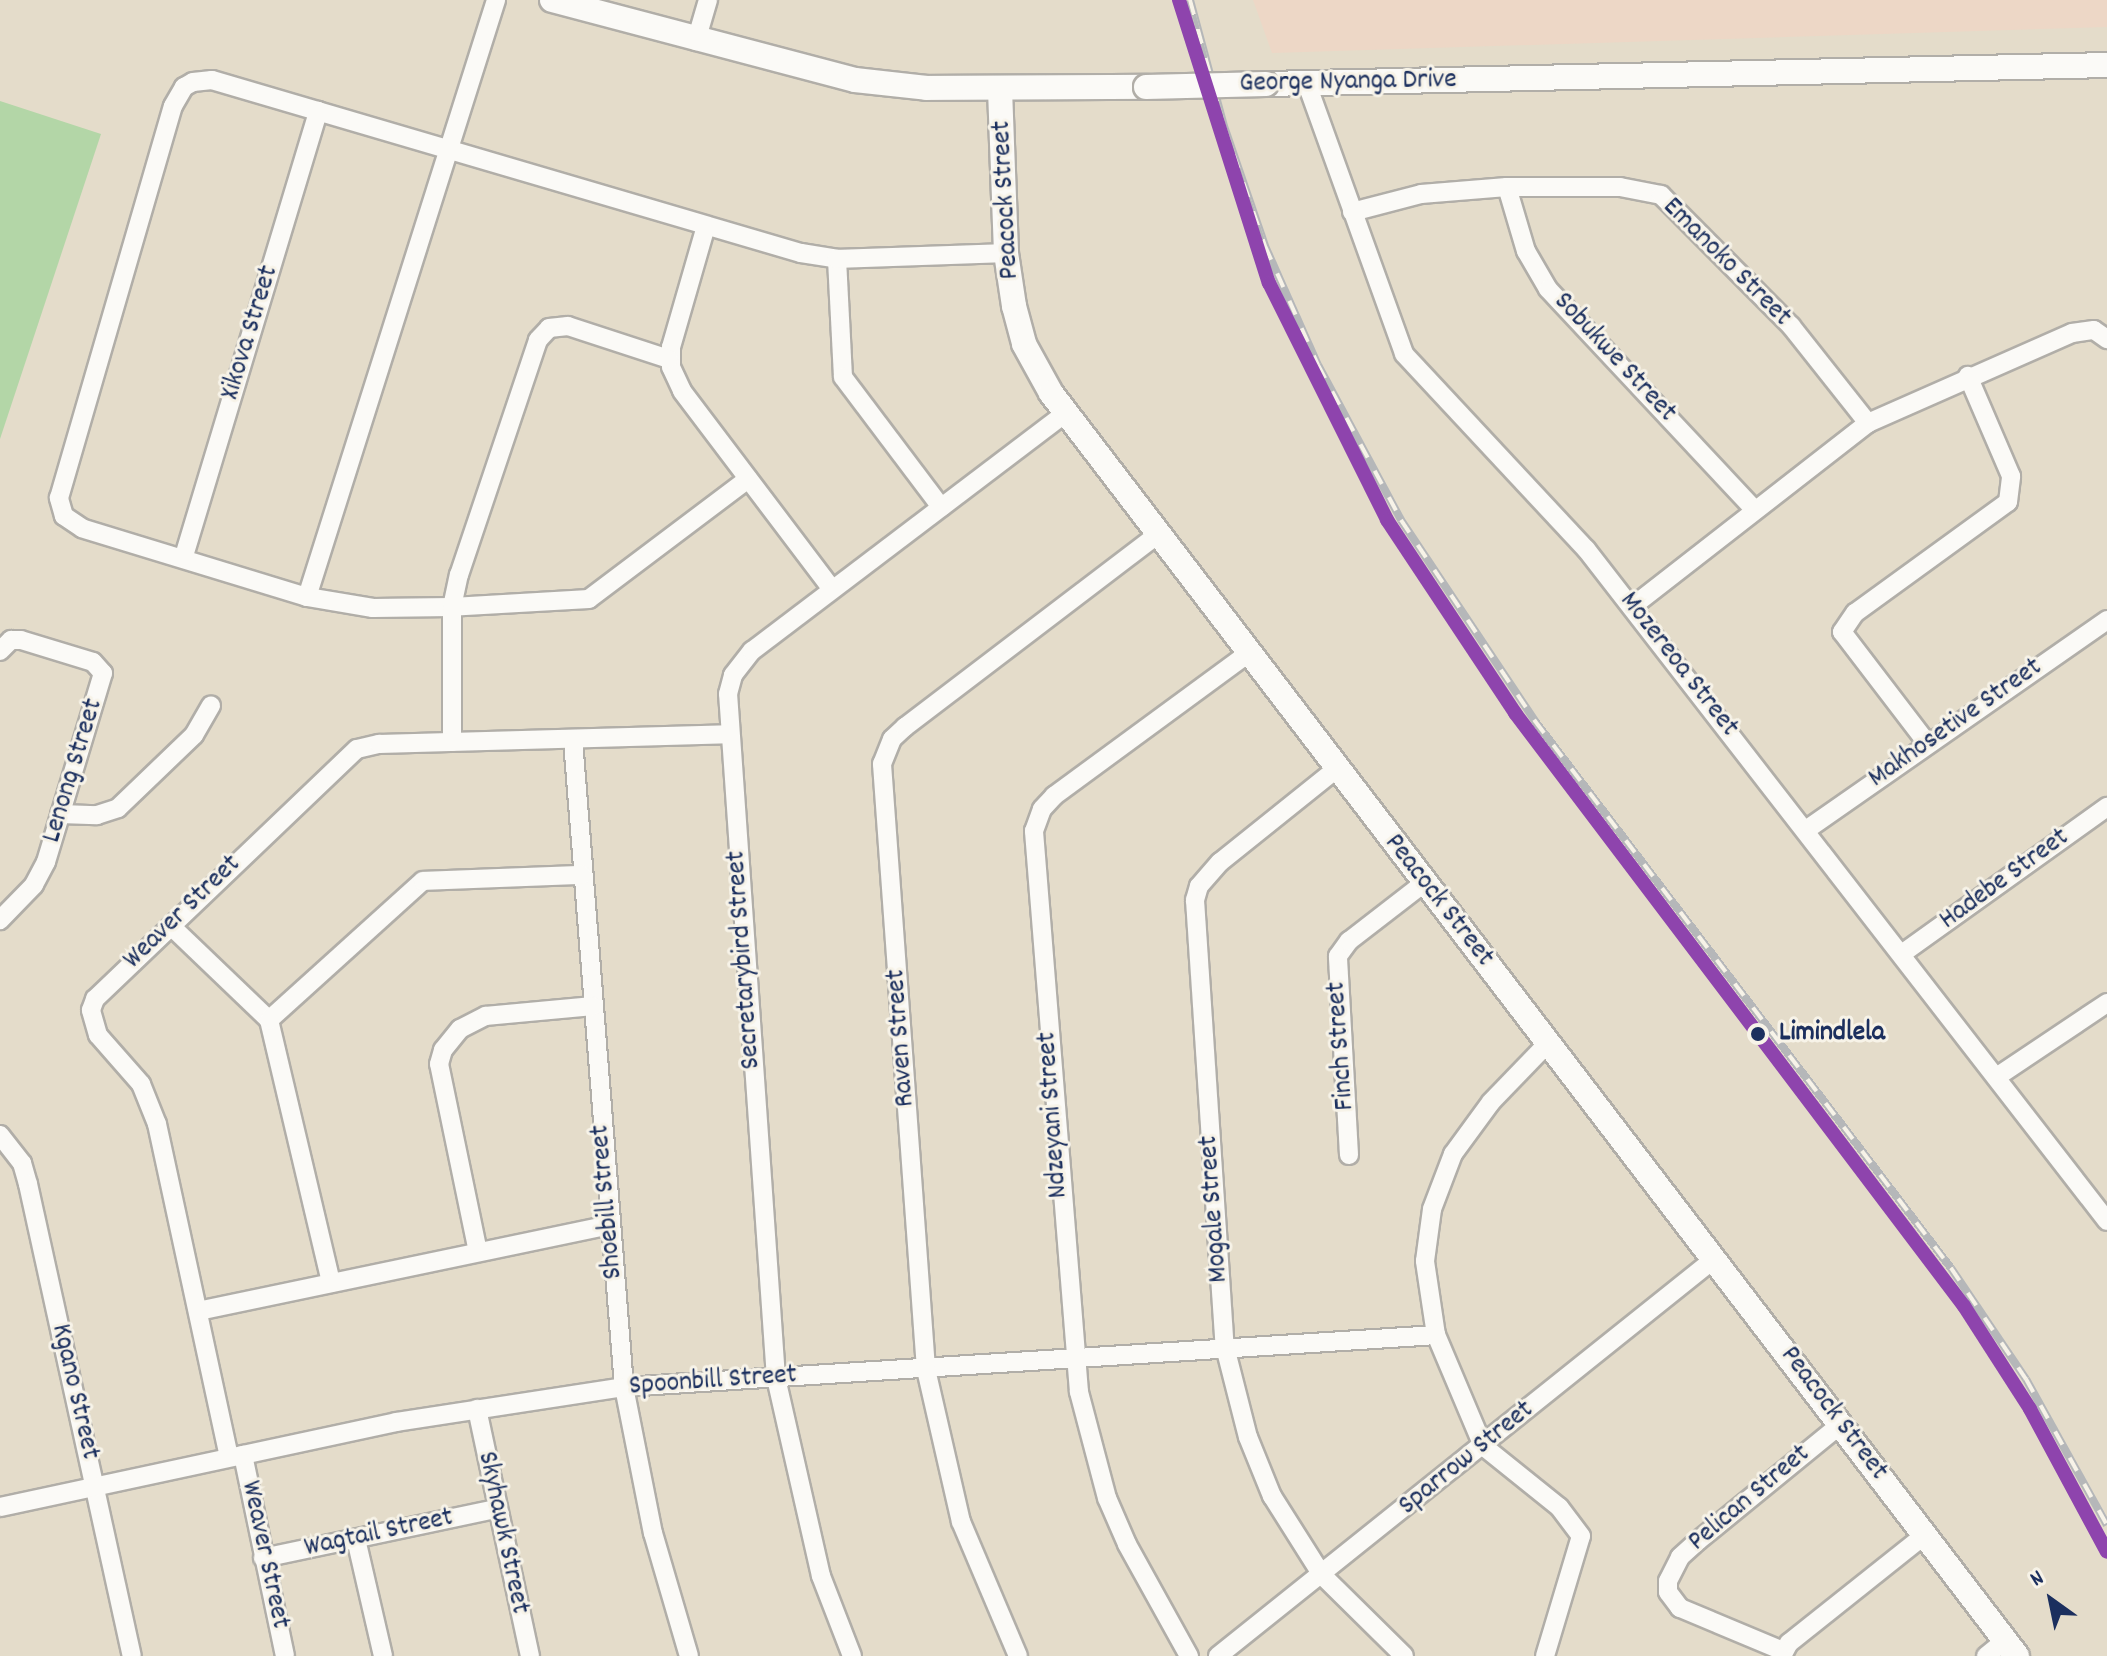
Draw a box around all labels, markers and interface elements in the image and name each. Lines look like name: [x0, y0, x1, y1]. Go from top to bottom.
street label: George Nyanga Drive: [1239, 64, 1457, 102]
street label: Peacock Street: [986, 120, 1028, 280]
street label: Emanoko Street: [1654, 191, 1798, 335]
street label: Xikova Street: [215, 262, 287, 404]
street label: Sobukwe Street: [1545, 286, 1683, 430]
street label: Mozereoa Street: [1611, 586, 1745, 744]
street label: Makhosetive Street: [1863, 652, 2049, 796]
street label: Lenong Street: [36, 695, 112, 847]
street label: Hadebe Street: [1934, 822, 2076, 938]
street label: Peacock Street: [1376, 828, 1500, 974]
street label: Weaver Street: [117, 849, 249, 977]
street label: Secretarybird Street: [721, 850, 769, 1070]
street label: Raven Street: [880, 968, 924, 1108]
street label: Finch Street: [1321, 980, 1363, 1112]
place label: Limindlela: [1779, 1017, 1885, 1051]
marker: Limindlela: [1744, 1020, 1772, 1048]
street label: Ndzeyani Street: [1031, 1031, 1077, 1199]
street label: Shoebill Street: [585, 1123, 631, 1281]
street label: Mogale Street: [1193, 1134, 1237, 1284]
street label: Kgano Street: [42, 1321, 106, 1463]
street label: Peacock Street: [1772, 1340, 1894, 1488]
street label: Spoonbill Street: [628, 1359, 798, 1405]
street label: Sparrow Street: [1393, 1394, 1541, 1524]
street label: Pelican Street: [1682, 1438, 1818, 1560]
street label: Skyhawk Street: [468, 1449, 536, 1617]
street label: Weaver Street: [232, 1478, 296, 1632]
street label: Wagtail Street: [302, 1502, 456, 1566]
north arrow: [2011, 1560, 2091, 1640]
text: N: [2025, 1563, 2051, 1595]

